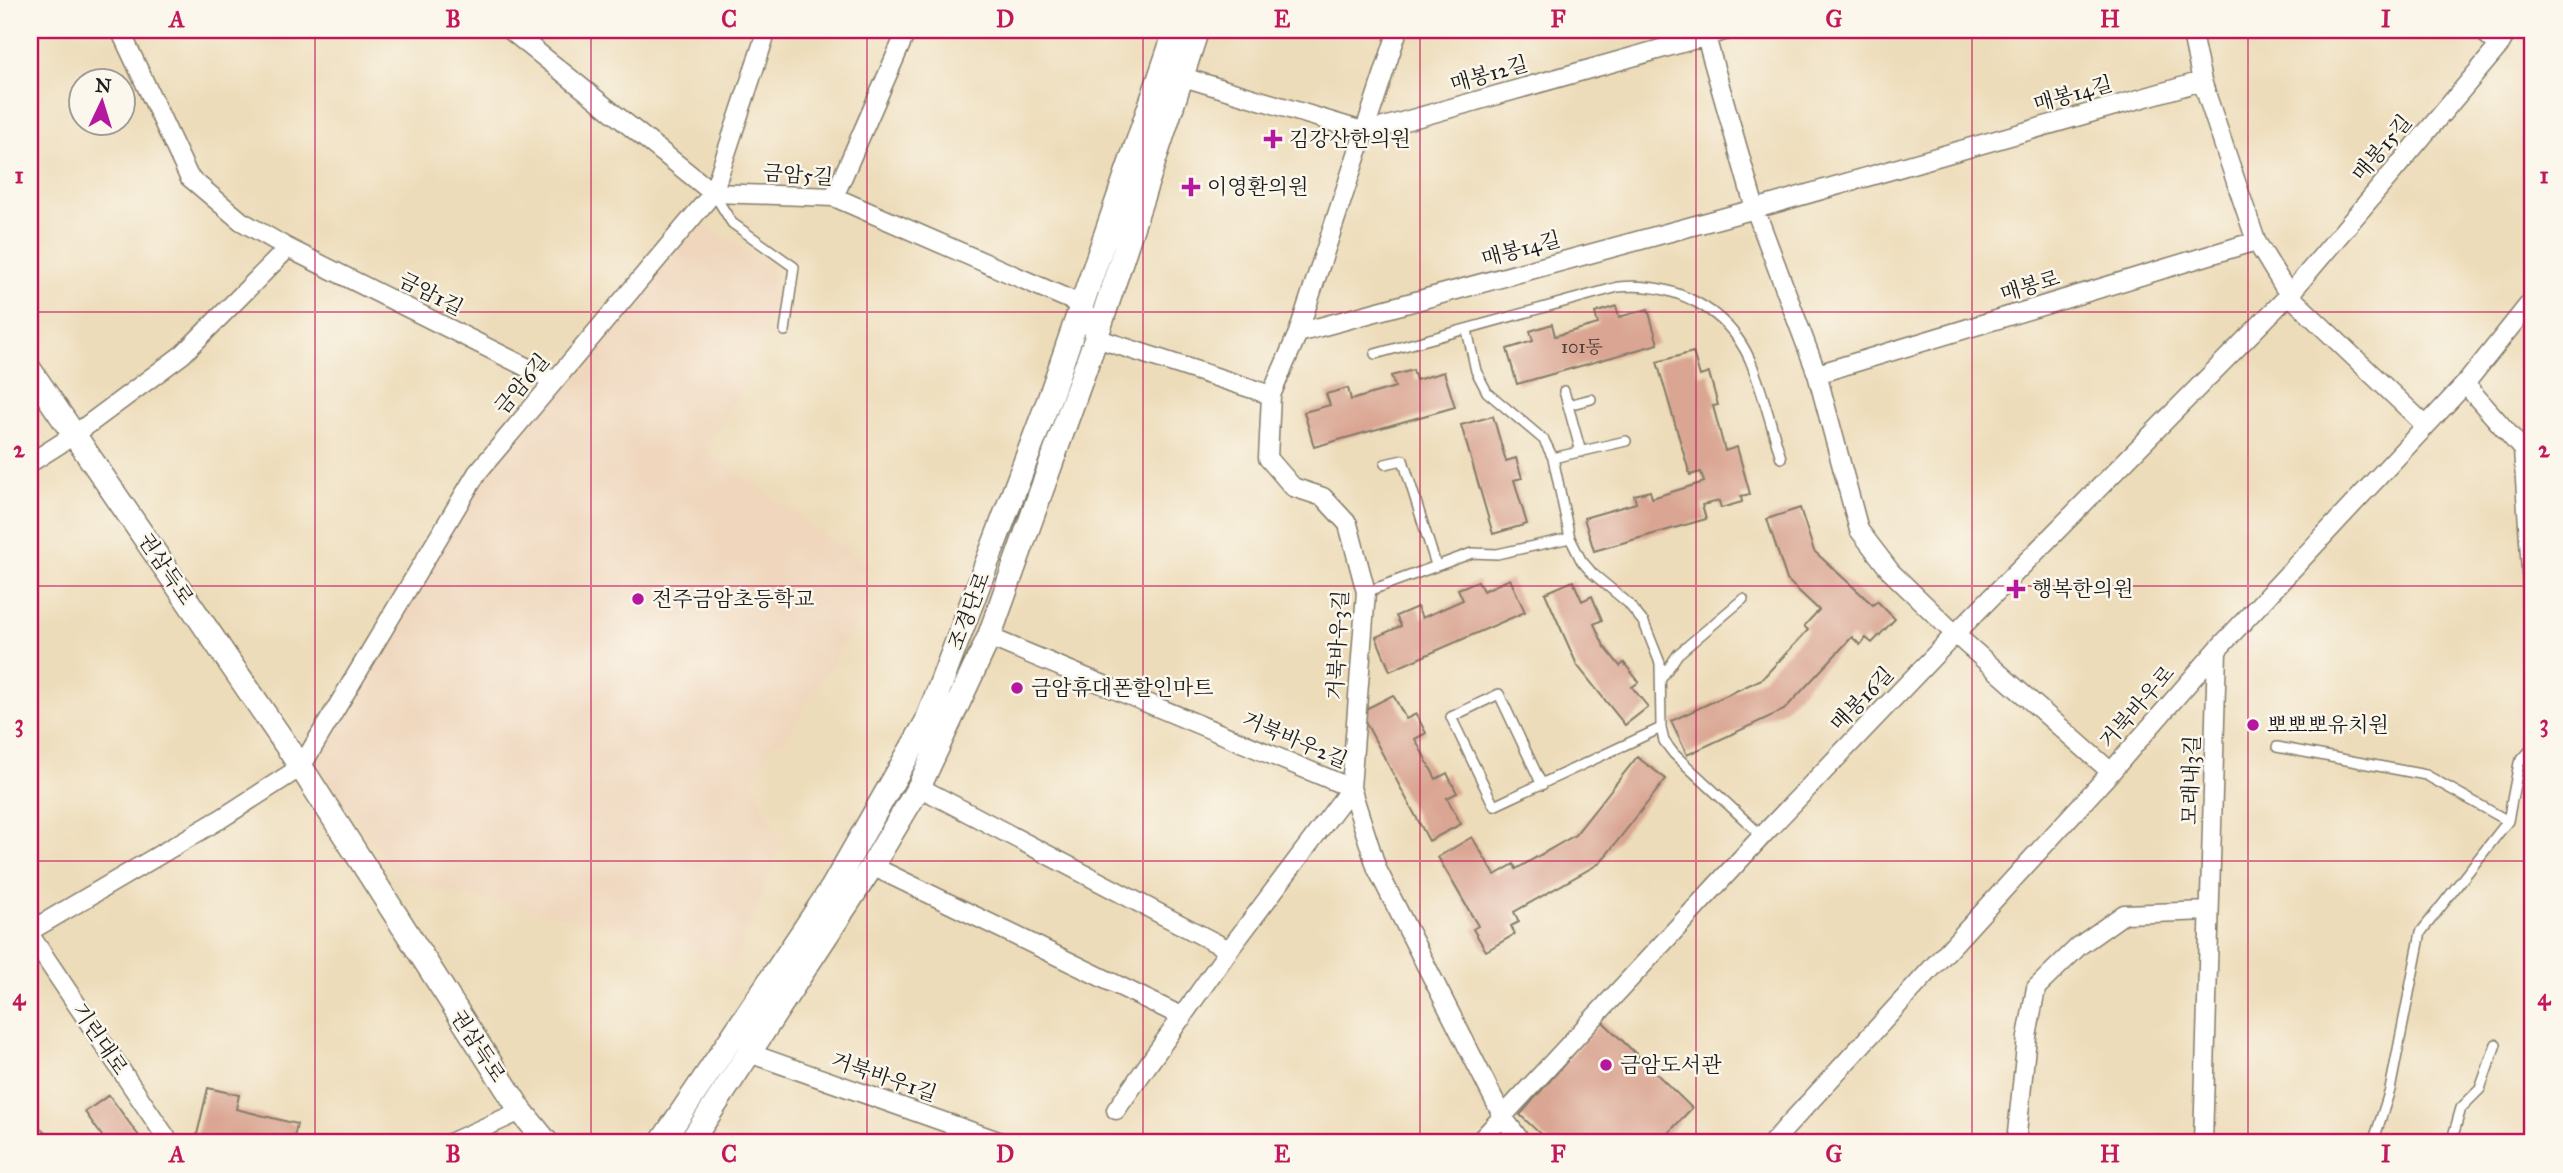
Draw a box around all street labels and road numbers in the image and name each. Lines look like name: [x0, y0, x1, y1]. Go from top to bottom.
street label: 매봉12길: [1447, 51, 1531, 97]
street label: 매봉14길: [2031, 70, 2115, 118]
street label: 매봉15길: [2347, 109, 2417, 187]
street label: 금암5길: [762, 160, 834, 190]
street label: 매봉14길: [1479, 226, 1563, 272]
street label: 매봉로: [1997, 265, 2063, 307]
street label: 금암1길: [394, 267, 468, 321]
street label: 금암6길: [489, 348, 555, 420]
street label: 권삼득로: [133, 528, 199, 610]
street label: 조경단로: [942, 568, 996, 654]
street label: 거북바우3길: [1322, 589, 1354, 701]
street label: 거북바우로: [2094, 660, 2180, 754]
street label: 매봉16길: [1825, 661, 1899, 737]
street label: 거북바우2길: [1238, 706, 1352, 774]
street label: 모래내3길: [2176, 735, 2206, 825]
street label: 기린대로: [67, 998, 133, 1080]
street label: 권삼득로: [445, 1005, 511, 1087]
street label: 거북바우1길: [828, 1047, 940, 1107]

